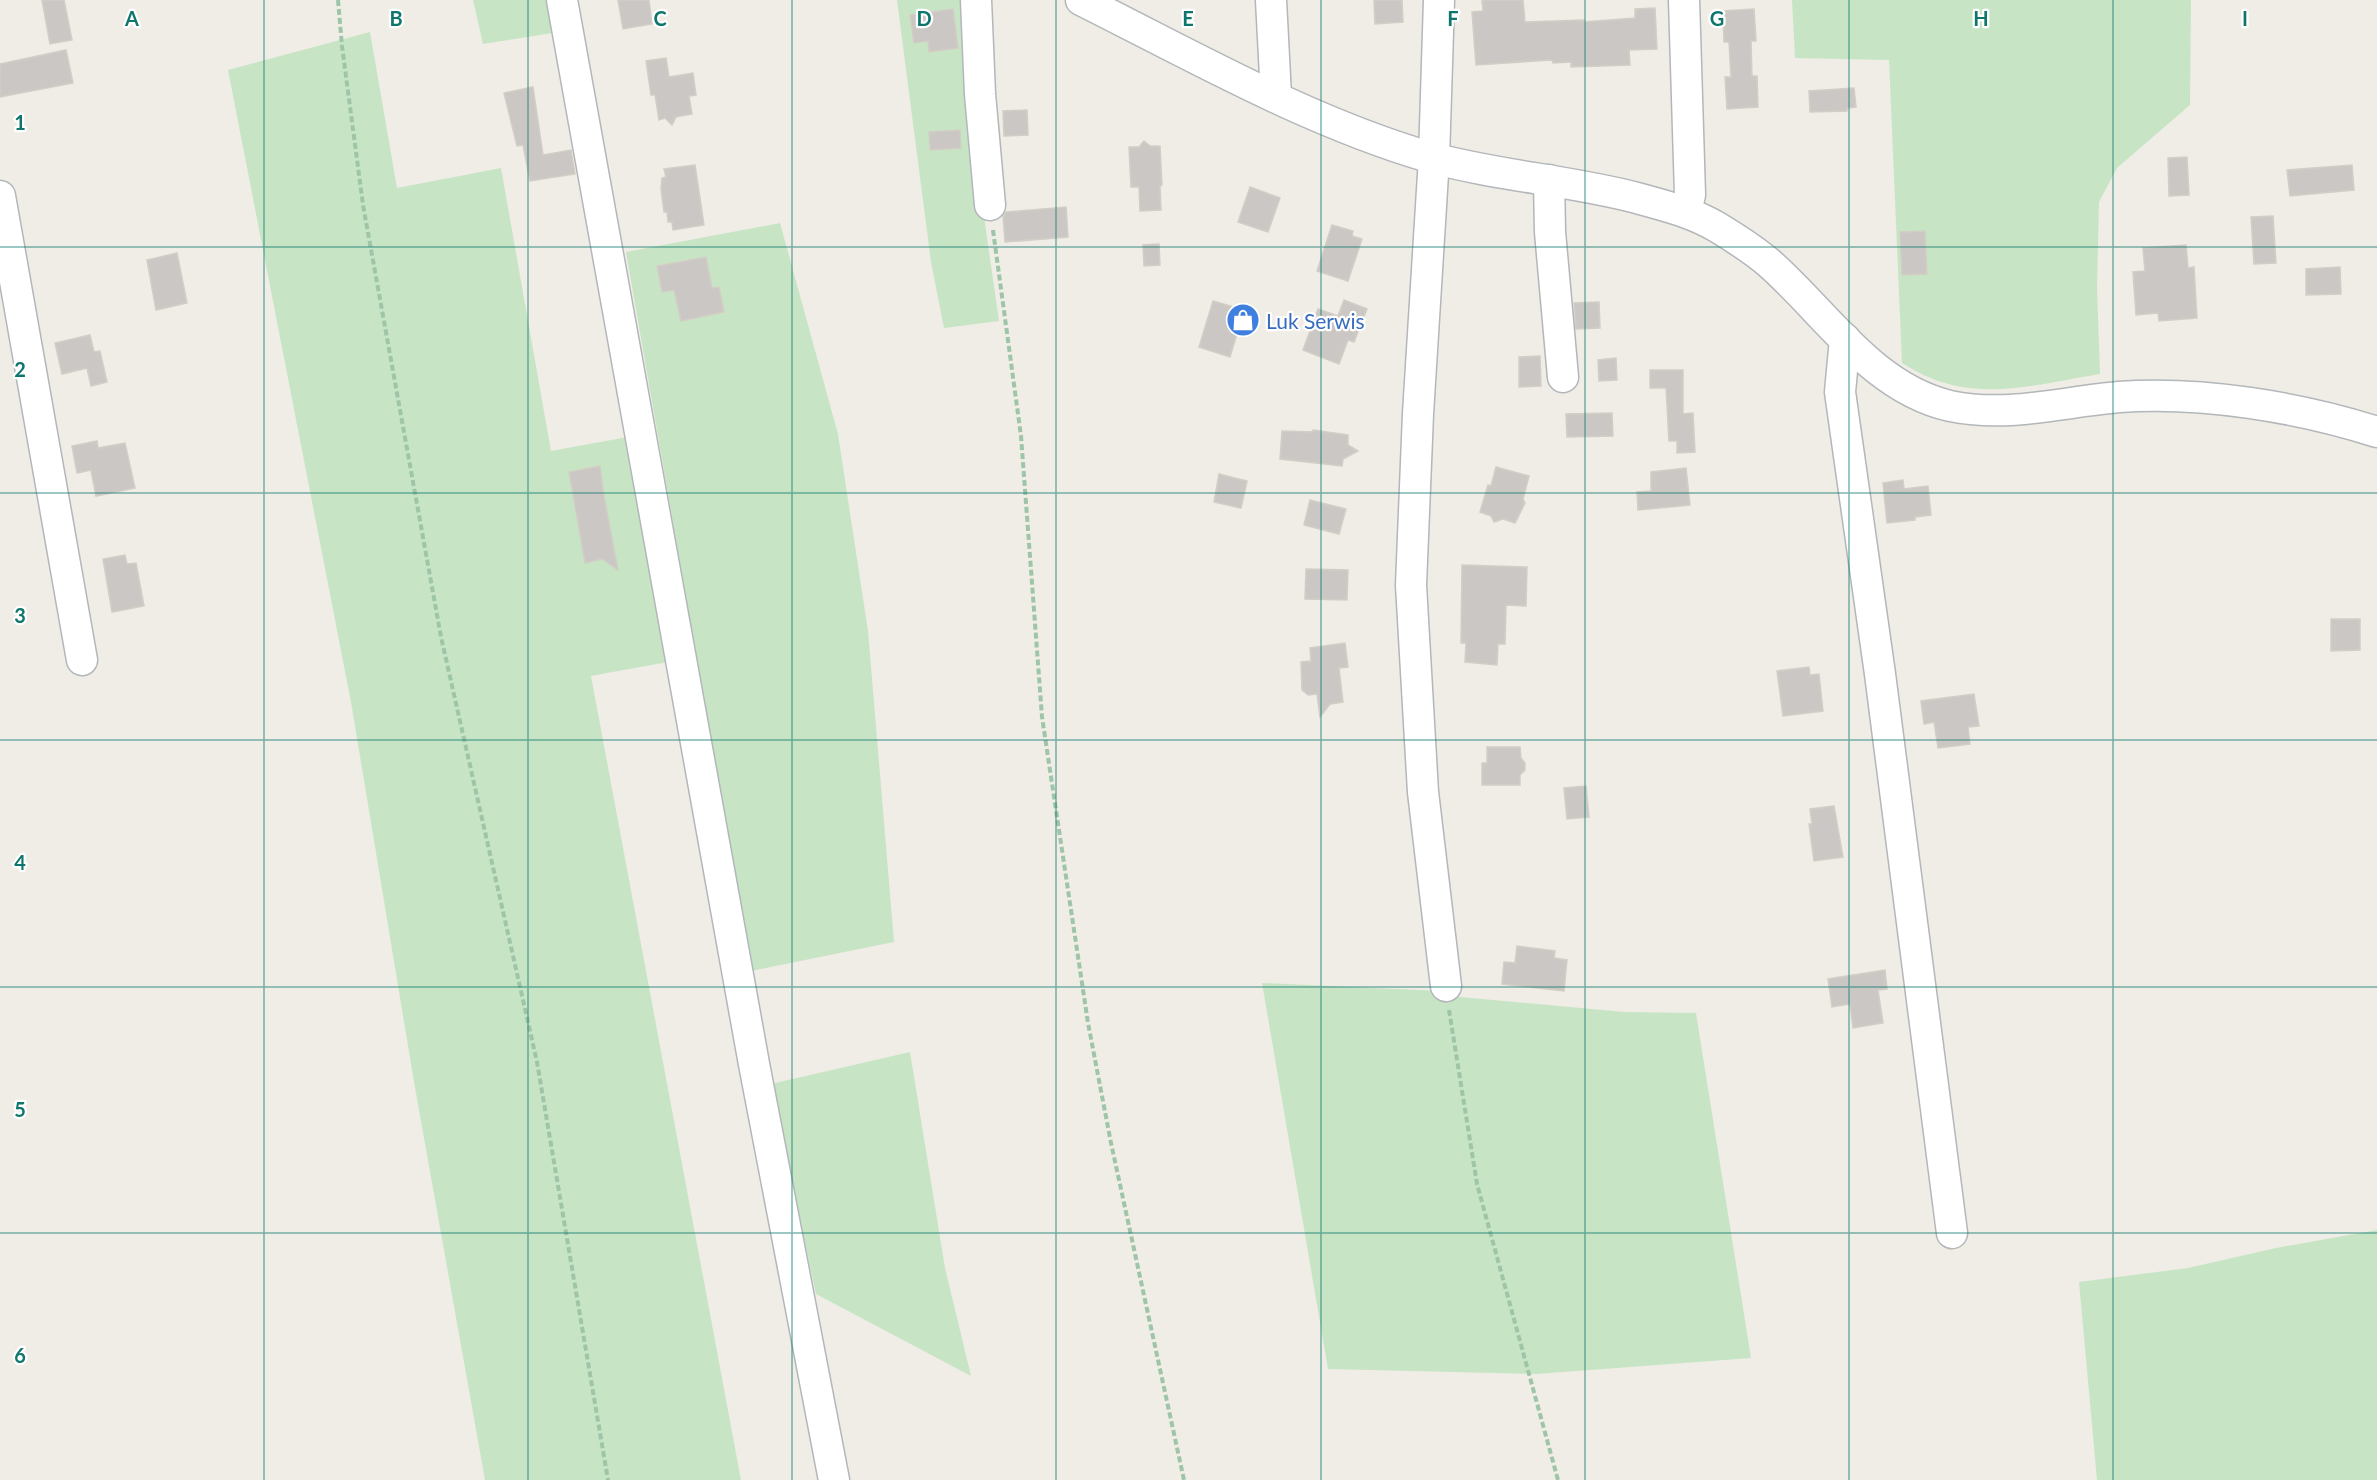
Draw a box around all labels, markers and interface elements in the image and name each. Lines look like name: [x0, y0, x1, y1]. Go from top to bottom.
text: A: [124, 6, 139, 30]
text: B: [389, 6, 403, 30]
text: C: [653, 6, 667, 30]
text: D: [916, 6, 932, 30]
text: E: [1182, 6, 1194, 30]
text: F: [1447, 6, 1459, 30]
text: G: [1710, 6, 1724, 30]
text: H: [1973, 6, 1989, 30]
text: I: [2242, 6, 2248, 30]
text: 1: [14, 110, 26, 134]
shop icon: Luk Serwis: [1225, 302, 1261, 338]
place label: Luk Serwis: [1266, 308, 1365, 333]
text: 2: [14, 357, 26, 381]
text: 3: [14, 603, 26, 627]
text: 4: [14, 850, 26, 874]
text: 5: [14, 1097, 26, 1121]
text: 6: [14, 1343, 26, 1367]

